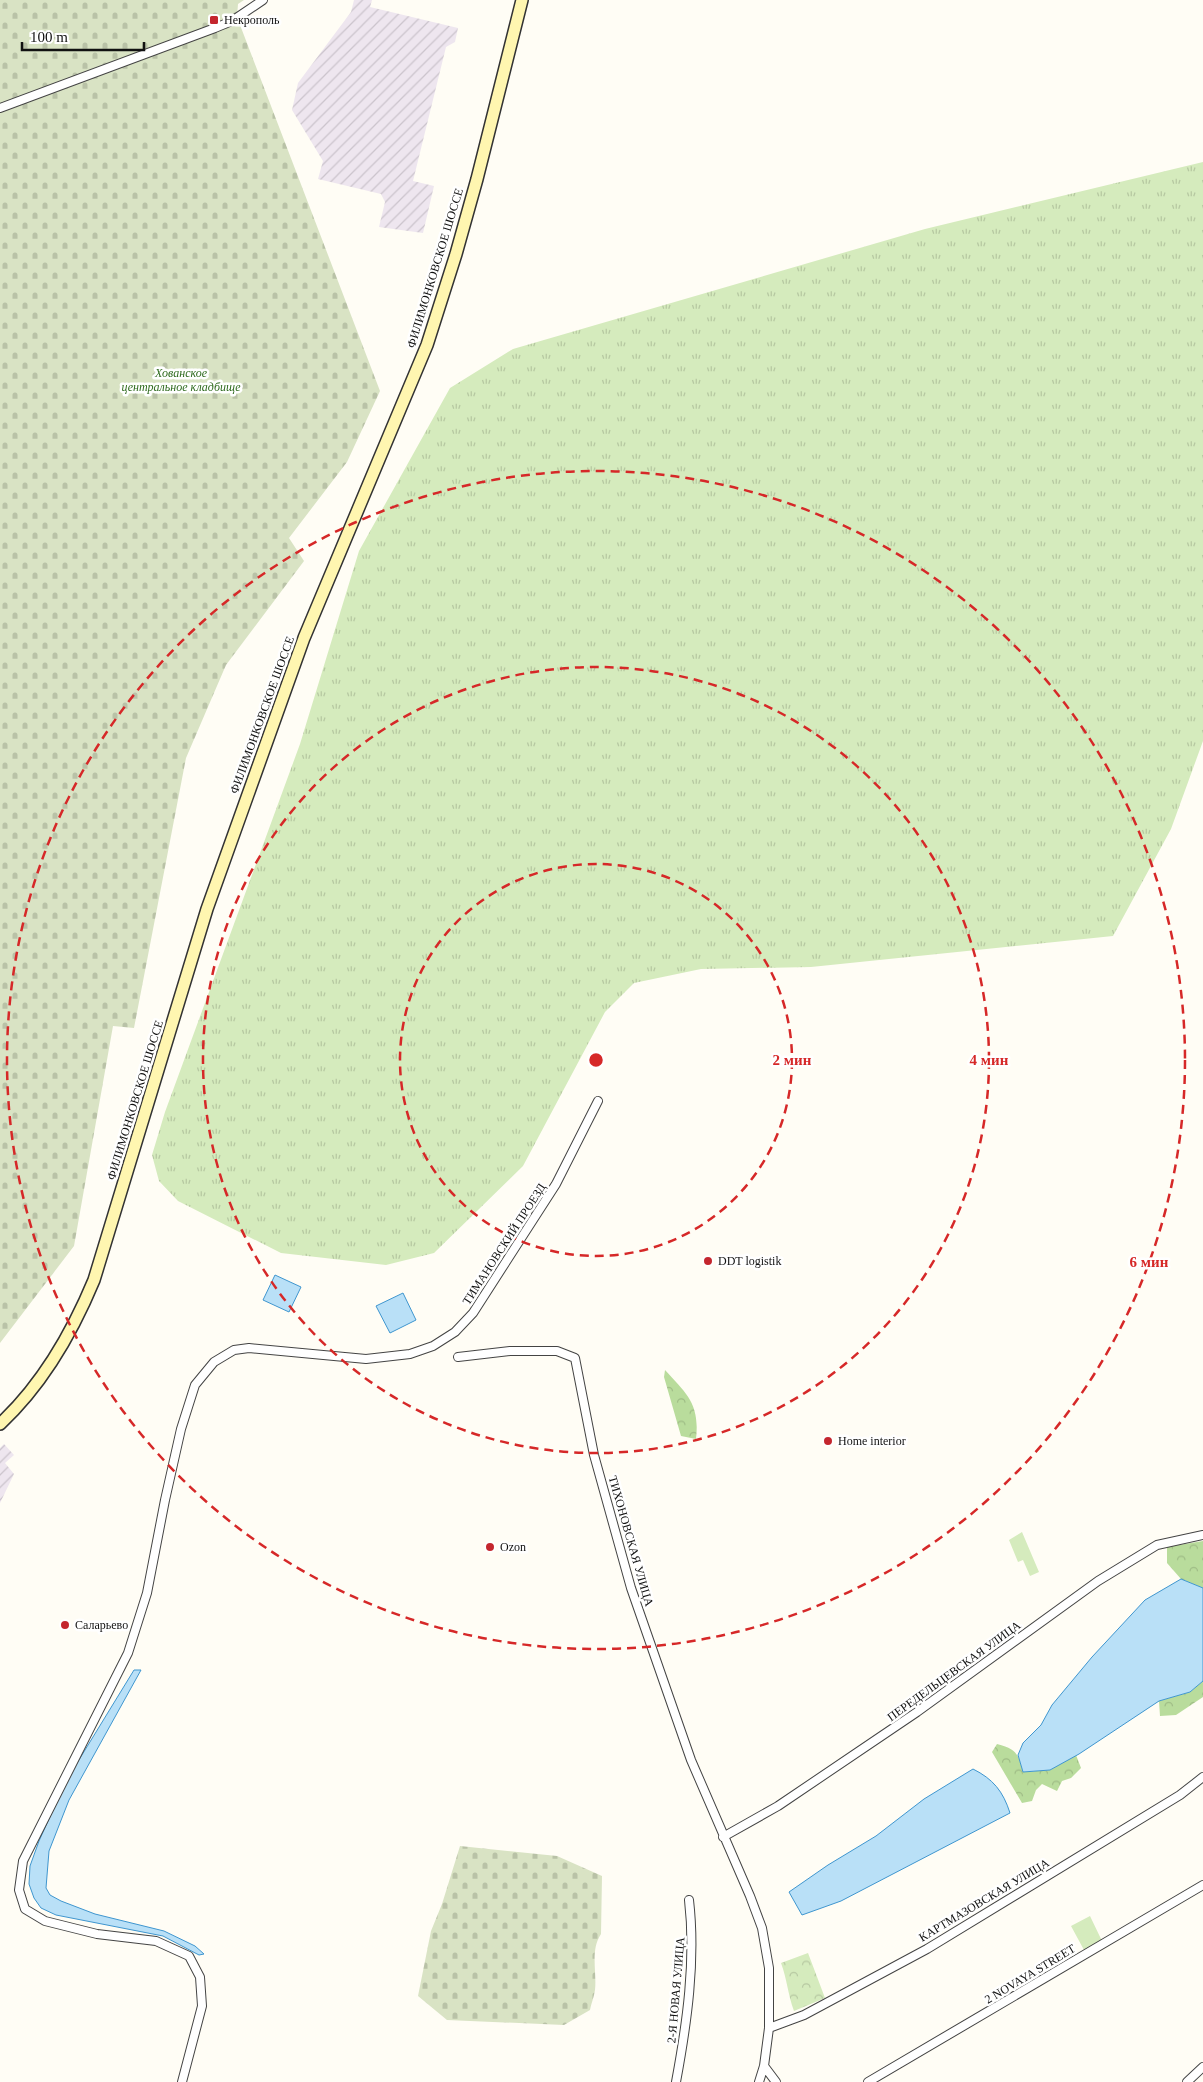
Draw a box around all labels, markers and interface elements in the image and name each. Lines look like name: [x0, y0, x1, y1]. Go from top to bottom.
place label: Некрополь: [224, 13, 280, 27]
marker: Некрополь: [208, 14, 220, 26]
scale bar: [22, 20, 145, 52]
text: 100 m: [30, 29, 68, 45]
street label: ФИЛИМОНКОВСКОЕ ШОССЕ: [404, 186, 466, 350]
park label: Хованское центральное кладбище: [121, 366, 241, 394]
street label: ФИЛИМОНКОВСКОЕ ШОССЕ: [227, 634, 297, 796]
street label: ФИЛИМОНКОВСКОЕ ШОССЕ: [104, 1018, 166, 1182]
centre of rings: [587, 1051, 605, 1069]
text: 2 мин: [773, 1052, 812, 1068]
text: 4 мин: [970, 1052, 1009, 1068]
street label: ТИМАНОВСКИЙ ПРОЕЗД: [459, 1181, 549, 1307]
place label: DDT logistik: [718, 1254, 781, 1268]
text: 6 мин: [1130, 1254, 1169, 1270]
marker: DDT logistik: [702, 1255, 714, 1267]
place label: Home interior: [838, 1434, 906, 1448]
marker: Home interior: [822, 1435, 834, 1447]
street label: ТИХОНОВСКАЯ УЛИЦА: [606, 1474, 656, 1608]
place label: Ozon: [500, 1540, 526, 1554]
marker: Ozon: [484, 1541, 496, 1553]
place label: Саларьево: [75, 1618, 128, 1632]
street label: ПЕРЕДЕЛЬЦЕВСКАЯ УЛИЦА: [885, 1618, 1024, 1724]
marker: Саларьево: [59, 1619, 71, 1631]
street label: КАРТМАЗОВСКАЯ УЛИЦА: [916, 1855, 1052, 1944]
street label: 2-Я НОВАЯ УЛИЦА: [664, 1936, 688, 2044]
street label: 2 NOVAYA STREET: [982, 1941, 1078, 2007]

